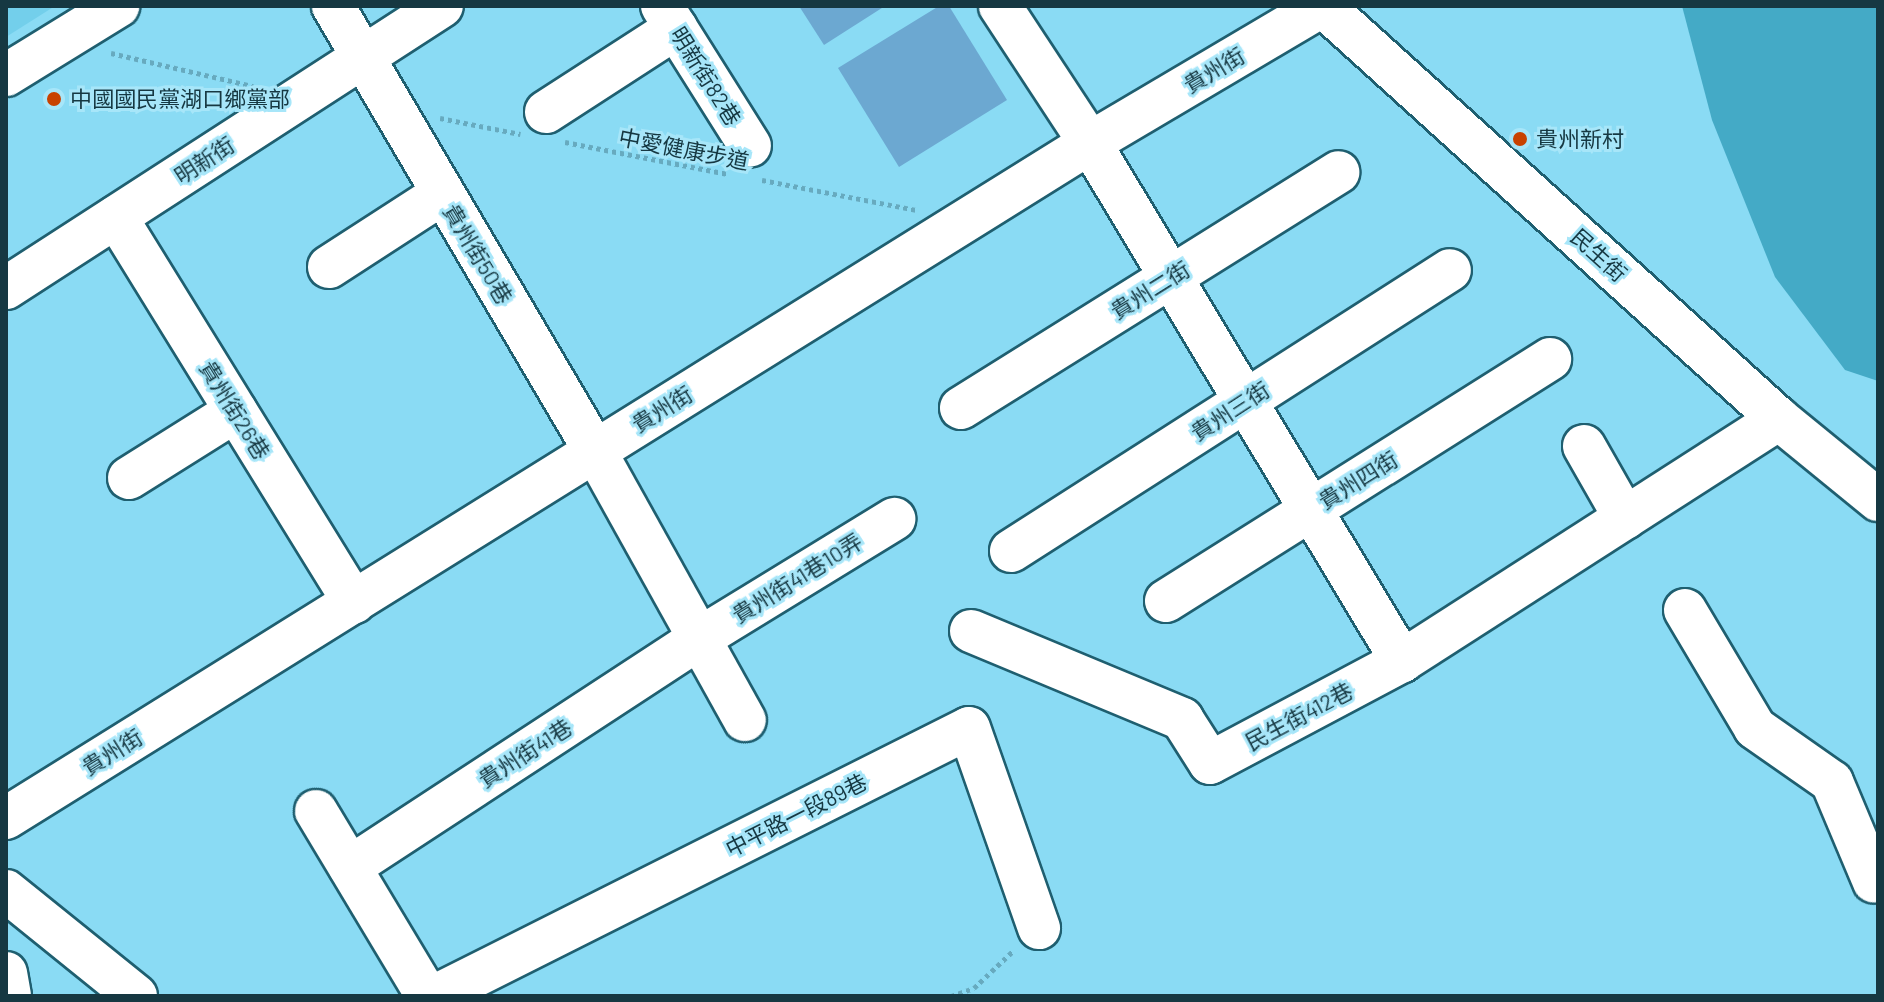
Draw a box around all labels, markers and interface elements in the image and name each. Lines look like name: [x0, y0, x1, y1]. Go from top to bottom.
street label: 明新街82巷: [665, 22, 747, 130]
street label: 貴州街: [1179, 42, 1249, 98]
place label: 中國國民黨湖口鄉黨部: [70, 86, 290, 112]
marker: 中國國民黨湖口鄉黨部: [45, 90, 63, 108]
street label: 中愛健康步道: [617, 123, 751, 175]
place label: 貴州新村: [1536, 126, 1624, 152]
marker: 貴州新村: [1511, 130, 1529, 148]
street label: 明新街: [169, 131, 239, 189]
street label: 貴州街50巷: [438, 199, 518, 309]
street label: 民生街: [1566, 223, 1632, 287]
street label: 貴州二街: [1106, 255, 1194, 325]
street label: 貴州街26巷: [194, 356, 276, 464]
street label: 貴州三街: [1186, 376, 1274, 446]
street label: 貴州街: [627, 380, 697, 438]
street label: 貴州四街: [1314, 445, 1402, 515]
street label: 貴州街41巷10弄: [727, 528, 867, 628]
street label: 民生街412巷: [1241, 677, 1357, 755]
street label: 貴州街41巷: [473, 713, 577, 793]
street label: 貴州街: [77, 723, 147, 781]
street label: 中平路一段89巷: [721, 768, 871, 862]

